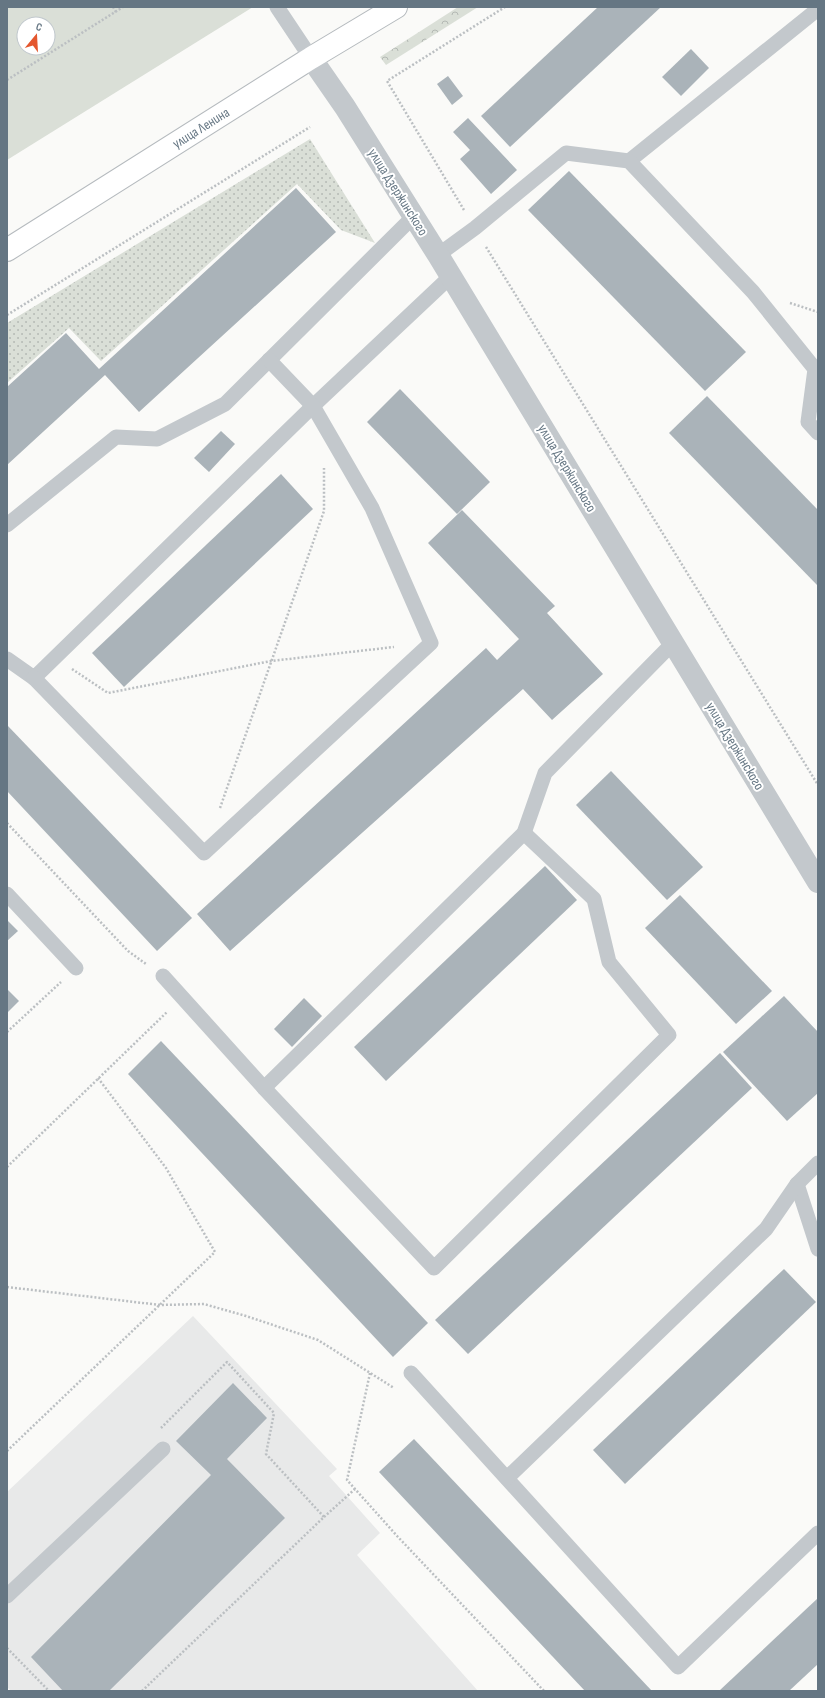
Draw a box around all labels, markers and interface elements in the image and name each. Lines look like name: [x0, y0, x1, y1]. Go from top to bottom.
north arrow: [16, 16, 56, 56]
text: С: [34, 20, 44, 34]
street label: улица Ленина: [169, 104, 233, 152]
street label: улица Дзержинского: [364, 145, 432, 239]
street label: улица Дзержинского: [534, 421, 600, 515]
street label: улица Дзержинского: [702, 699, 768, 793]

